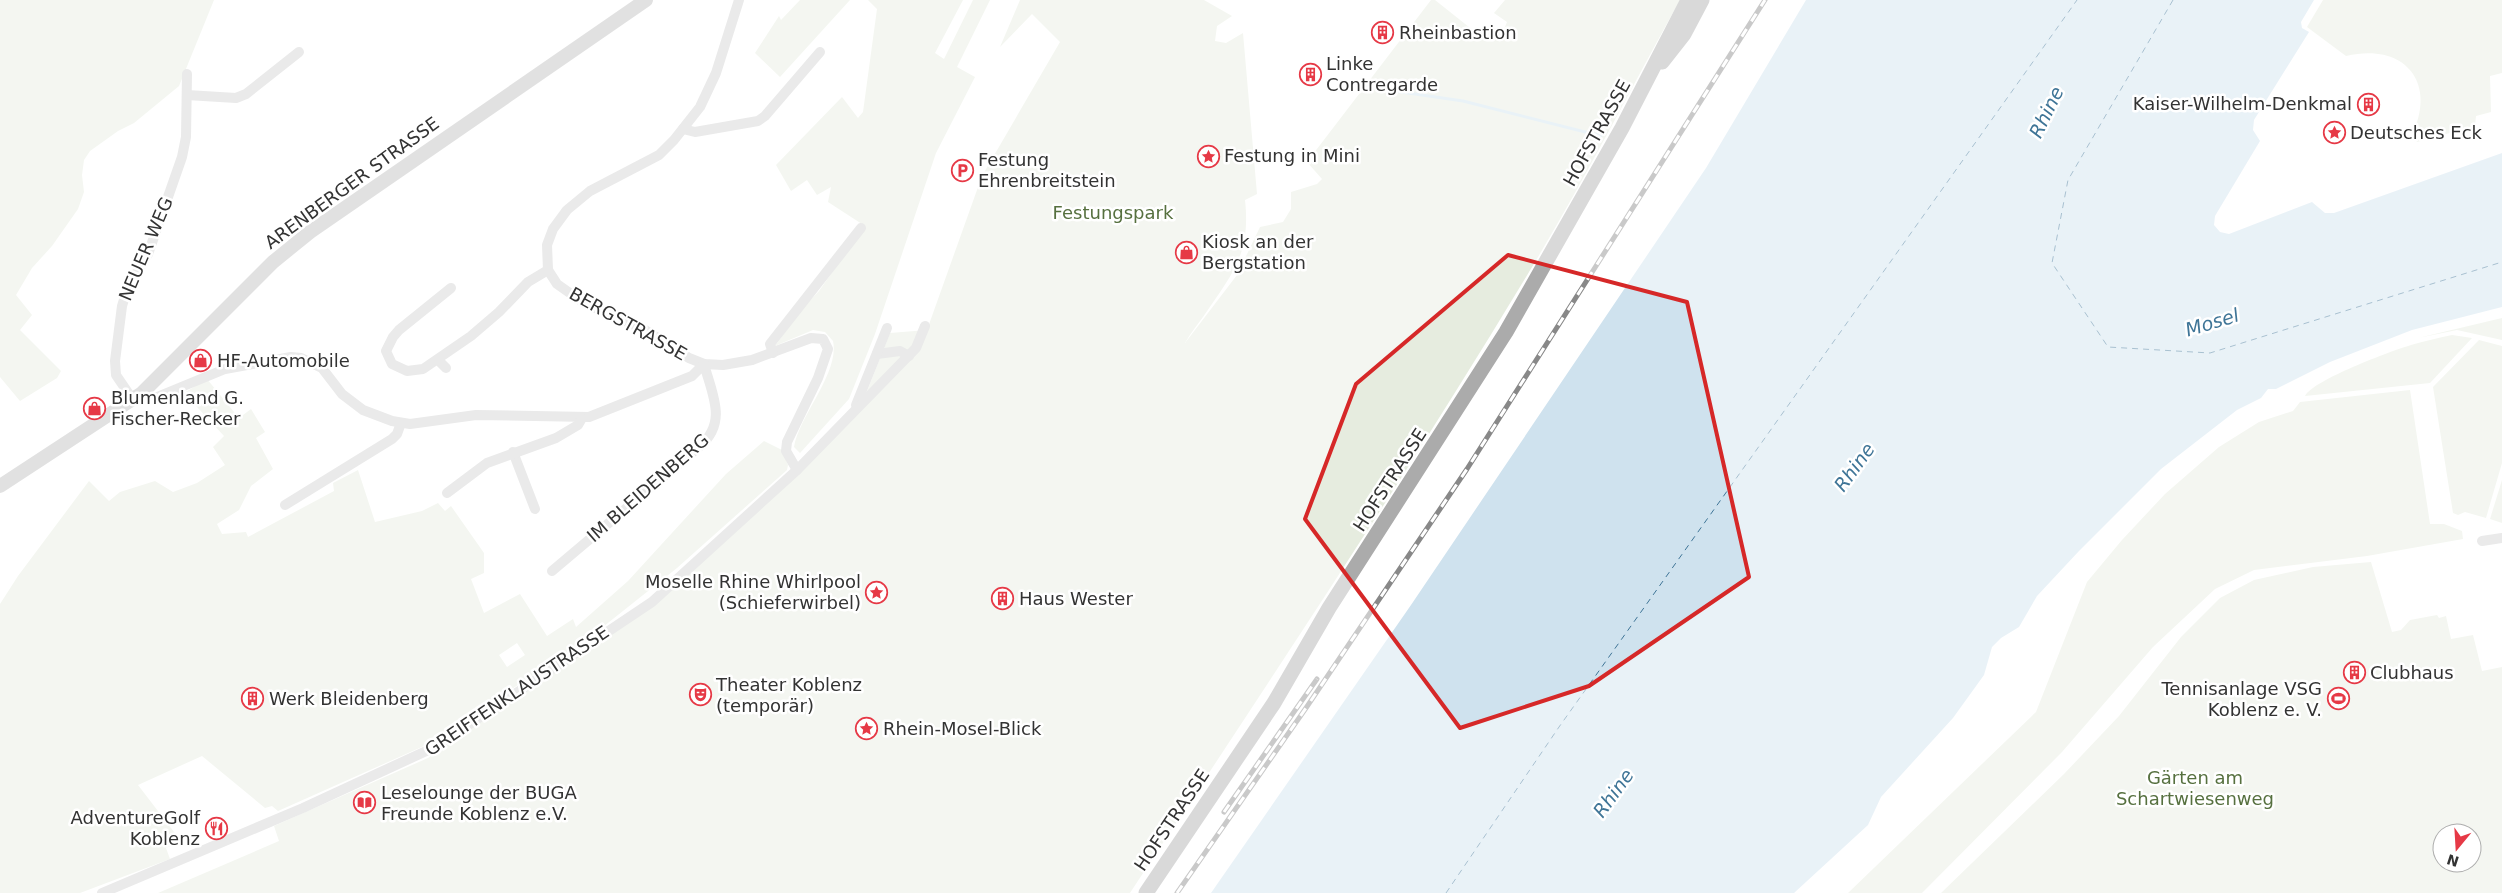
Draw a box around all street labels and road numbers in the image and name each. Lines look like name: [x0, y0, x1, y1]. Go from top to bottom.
street label: HOFSTRASSE: [1559, 76, 1634, 190]
street label: ARENBERGER STRASSE: [261, 112, 443, 253]
street label: NEUER WEG: [114, 194, 177, 304]
street label: BERGSTRASSE: [566, 283, 691, 364]
street label: HOFSTRASSE: [1349, 424, 1431, 535]
street label: IM BLEIDENBERG: [582, 429, 713, 546]
street label: GREIFFENKLAUSTRASSE: [421, 621, 613, 760]
street label: HOFSTRASSE: [1130, 765, 1213, 875]

